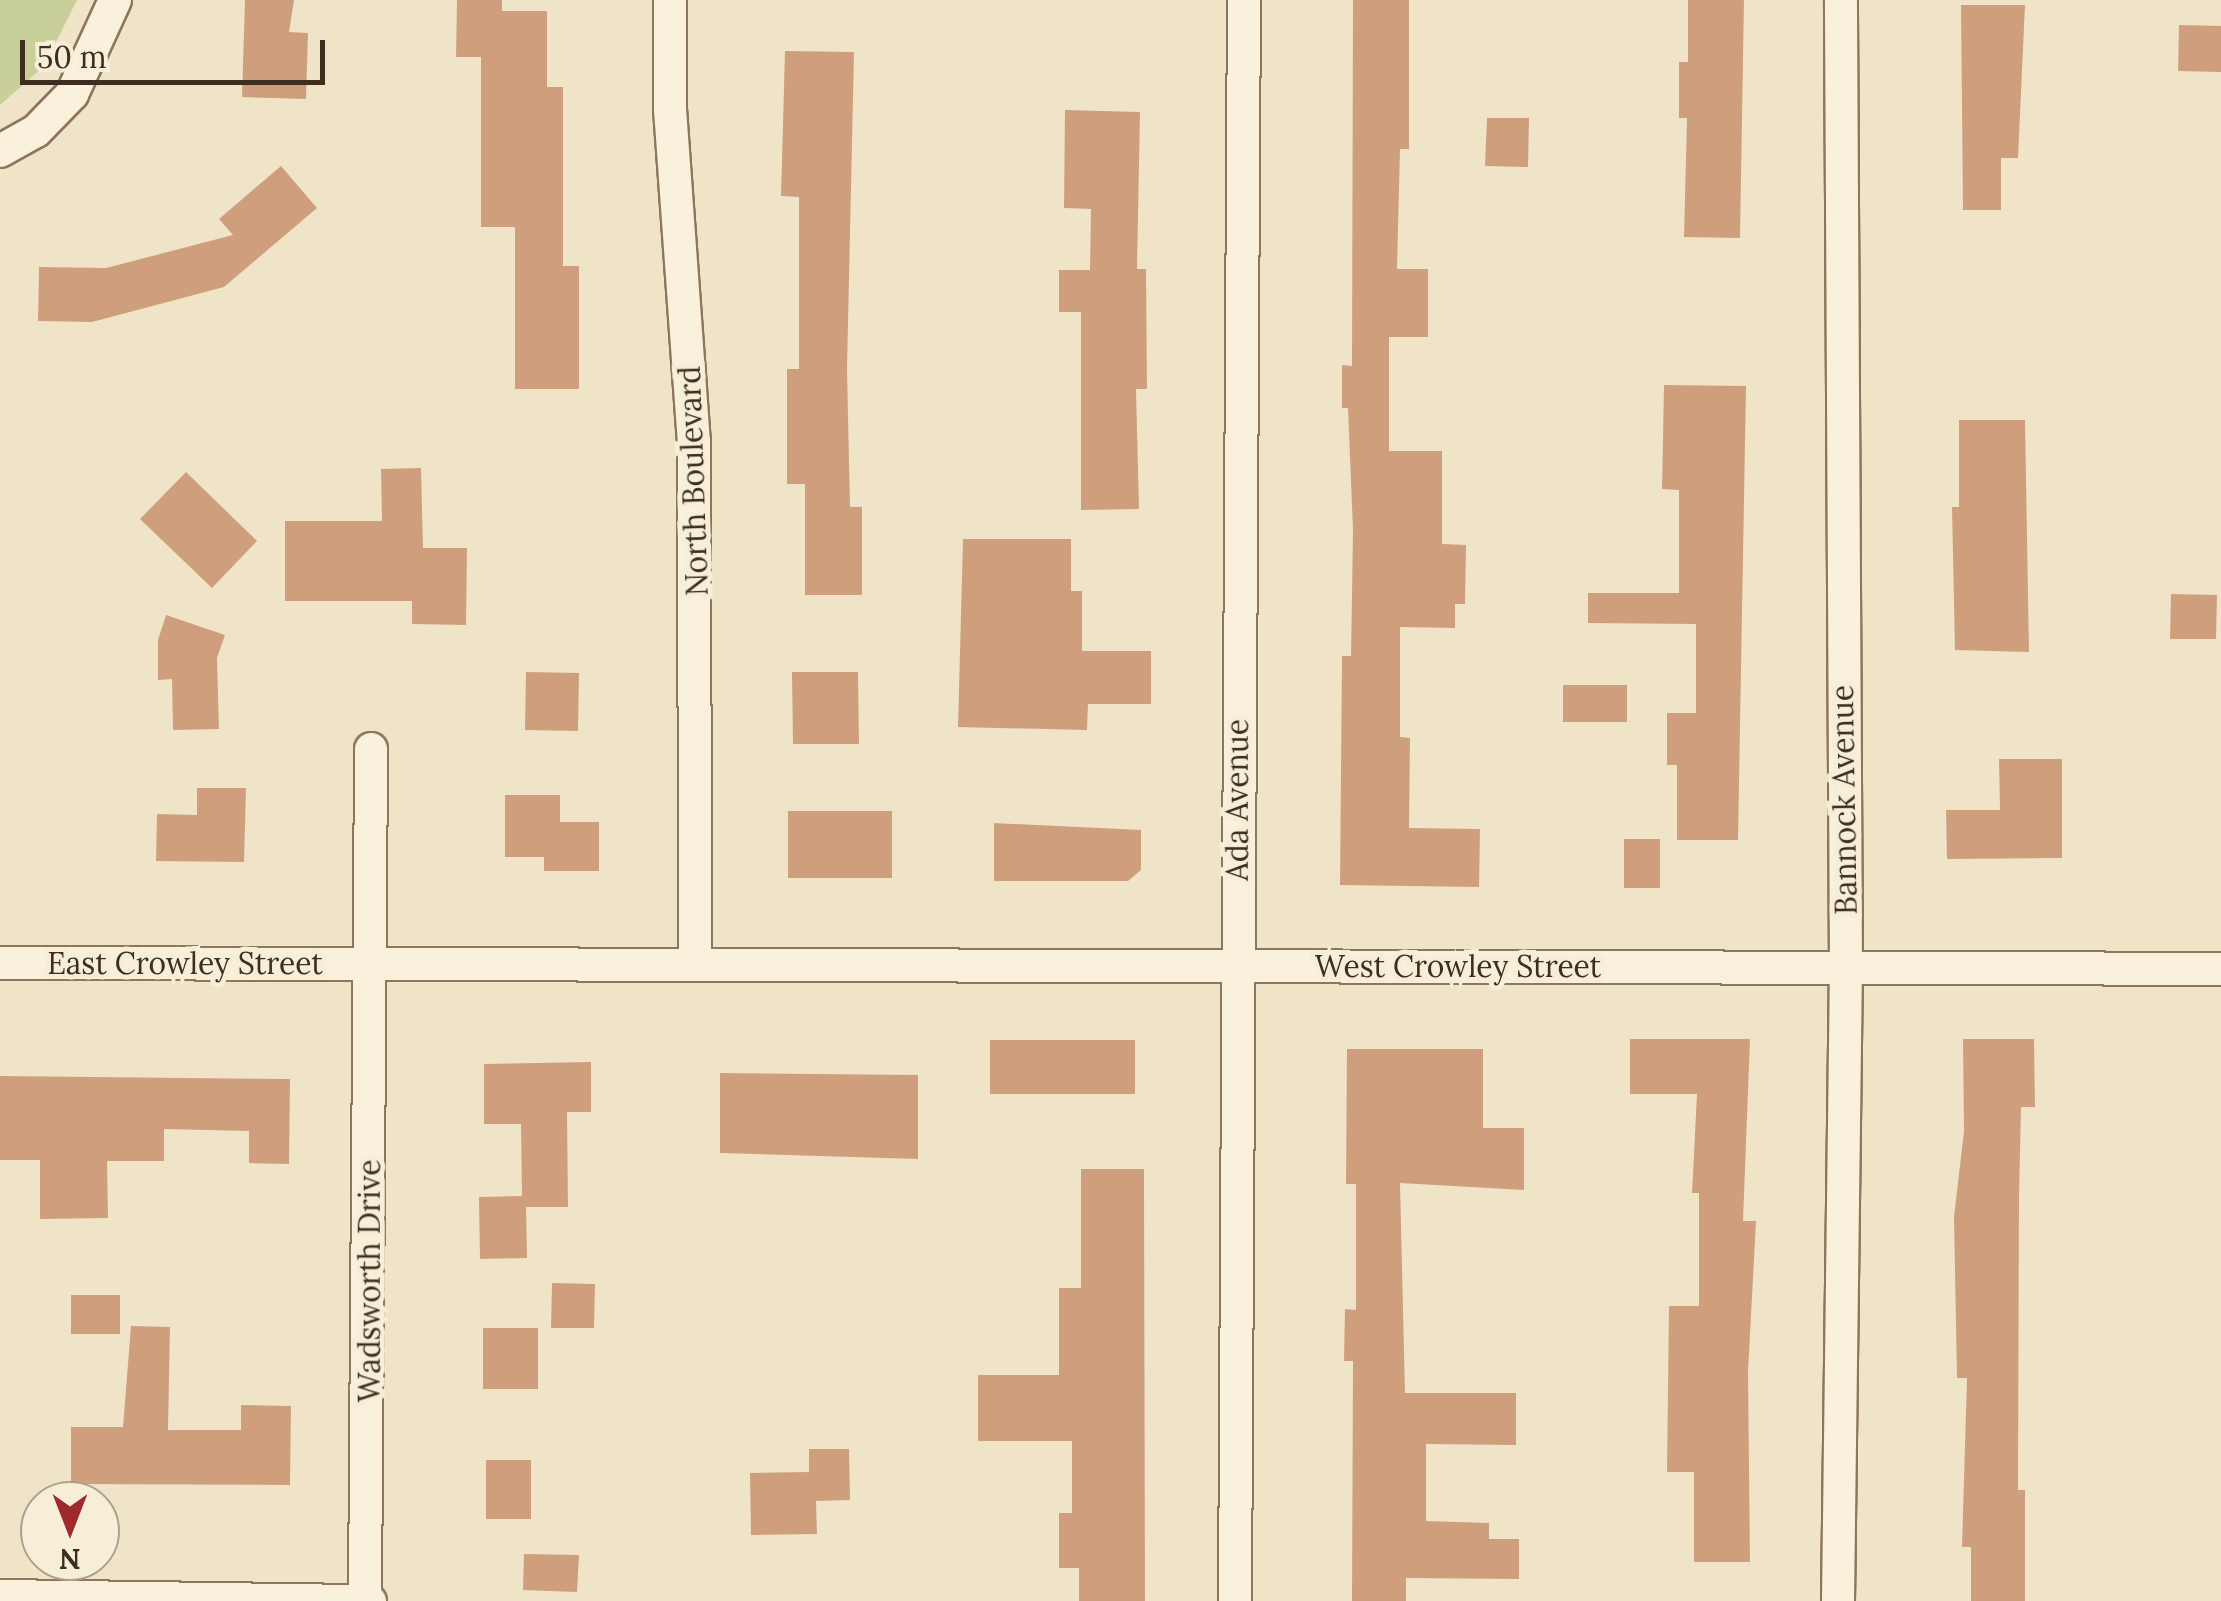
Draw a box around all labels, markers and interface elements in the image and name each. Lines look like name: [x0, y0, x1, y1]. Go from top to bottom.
scale bar: [25, 20, 330, 82]
text: 50 m: [37, 38, 107, 76]
street label: North Boulevard: [671, 365, 715, 597]
street label: Bannock Avenue: [1824, 685, 1864, 915]
street label: Ada Avenue: [1219, 719, 1255, 881]
street label: East Crowley Street: [47, 945, 323, 981]
street label: West Crowley Street: [1315, 948, 1601, 984]
street label: Wadsworth Drive: [351, 1160, 387, 1402]
north arrow: [20, 1481, 120, 1581]
text: N: [59, 1541, 81, 1577]

